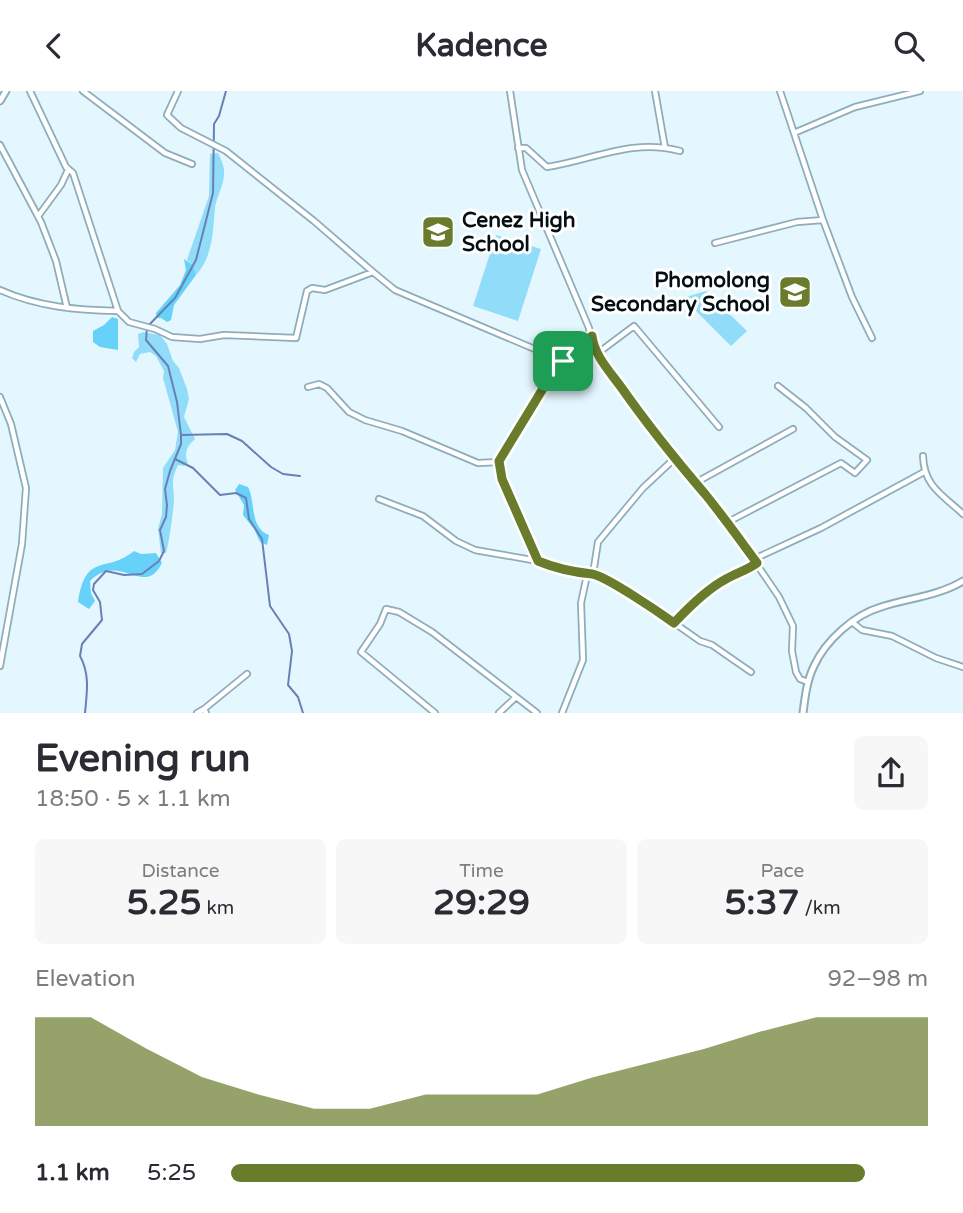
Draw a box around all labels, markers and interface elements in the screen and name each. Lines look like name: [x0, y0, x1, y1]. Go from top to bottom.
icon: back: [35, 27, 73, 65]
text: Kadence: [415, 27, 548, 65]
icon: search: [890, 27, 928, 65]
place label: Cenez High School: [462, 208, 576, 257]
school or university icon: Cenez High School: [419, 213, 457, 251]
place label: Phomolong Secondary School: [591, 268, 770, 317]
school or university icon: Phomolong Secondary School: [776, 273, 814, 311]
pin: [533, 331, 593, 391]
icon: arrive: [544, 342, 582, 380]
text: Evening run: [35, 736, 250, 782]
button: share: [854, 736, 928, 810]
text: 18:50 · 5 × 1.1 km: [35, 785, 231, 813]
text: Distance: [141, 860, 220, 882]
text: Time: [459, 860, 504, 882]
text: Pace: [761, 860, 804, 882]
text: 5.25: [127, 882, 201, 924]
text: 29:29: [433, 882, 530, 924]
text: 5:37: [724, 882, 799, 924]
text: km: [201, 897, 234, 919]
text: /km: [799, 897, 841, 919]
text: Elevation: [35, 965, 136, 993]
text: 92–98 m: [827, 965, 928, 993]
text: 1.1 km: [35, 1159, 110, 1187]
text: 5:25: [147, 1159, 196, 1187]

